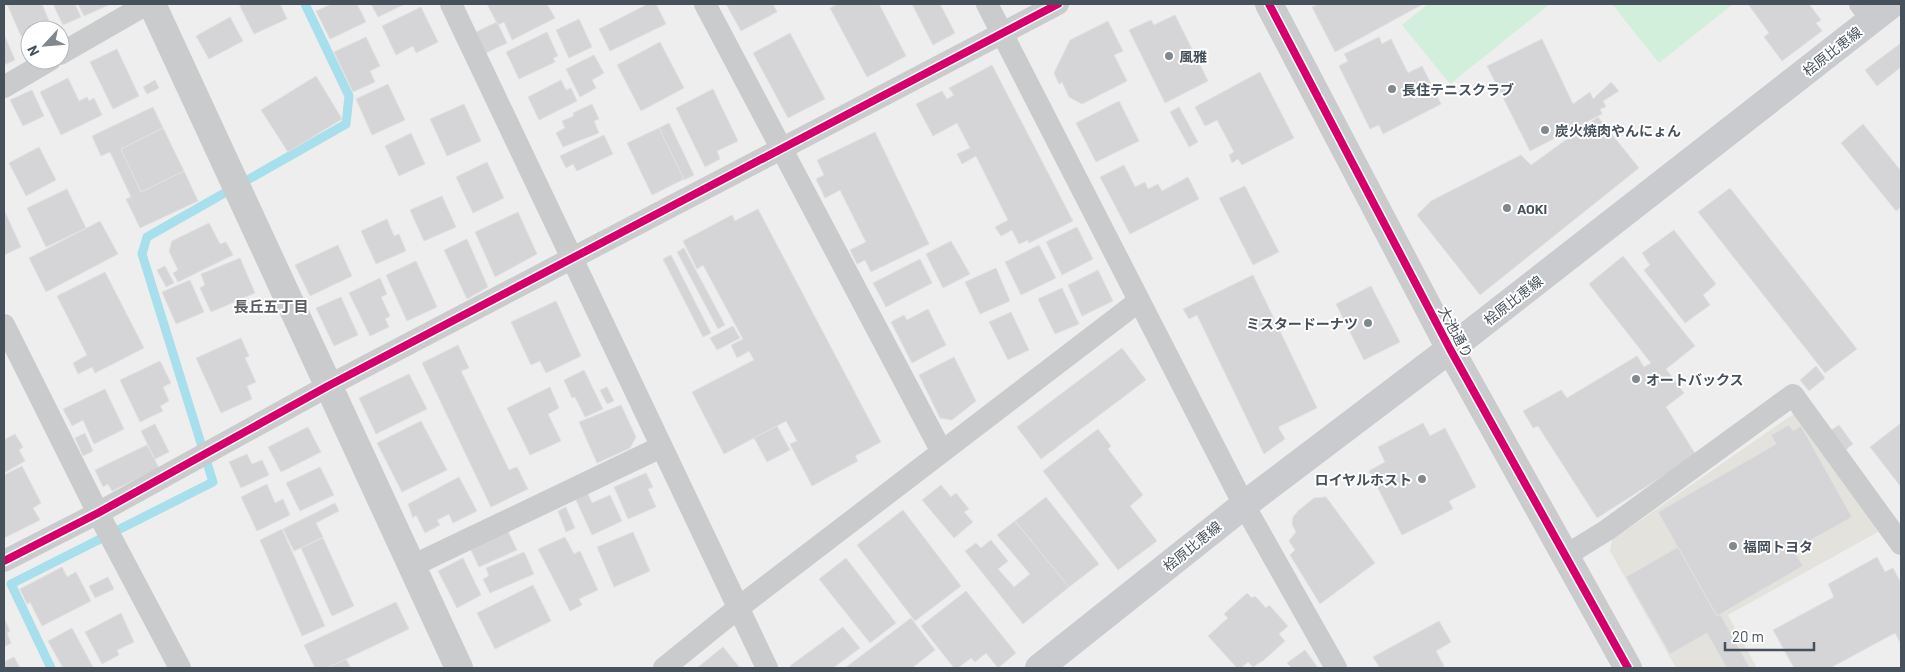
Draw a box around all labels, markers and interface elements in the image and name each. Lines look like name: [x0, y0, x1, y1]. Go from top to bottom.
north arrow: [20, 20, 70, 70]
street label: 桧原比恵線: [1799, 23, 1865, 79]
text: N: [23, 43, 43, 59]
place label: 風雅: [1179, 48, 1207, 65]
marker: 風雅: [1163, 50, 1175, 62]
place label: 長住テニスクラブ: [1402, 81, 1514, 98]
marker: 長住テニスクラブ: [1386, 83, 1398, 95]
place label: 炭火焼肉やんにょん: [1555, 122, 1681, 139]
marker: 炭火焼肉やんにょん: [1539, 124, 1551, 136]
place label: AOKI: [1517, 200, 1547, 217]
marker: AOKI: [1501, 202, 1513, 214]
street label: 桧原比恵線: [1480, 272, 1546, 328]
district label: 長丘五丁目: [233, 297, 309, 315]
street label: 大池通り: [1435, 303, 1477, 361]
place label: ミスタードーナツ: [1246, 315, 1358, 332]
marker: ミスタードーナツ: [1362, 317, 1374, 329]
place label: オートバックス: [1646, 371, 1744, 388]
marker: オートバックス: [1630, 373, 1642, 385]
place label: ロイヤルホスト: [1314, 471, 1412, 488]
marker: ロイヤルホスト: [1416, 473, 1428, 485]
street label: 桧原比恵線: [1159, 517, 1225, 575]
place label: 福岡トヨタ: [1743, 538, 1813, 555]
marker: 福岡トヨタ: [1727, 540, 1739, 552]
scale bar: [1725, 620, 1814, 652]
text: 20 m: [1732, 627, 1764, 645]

